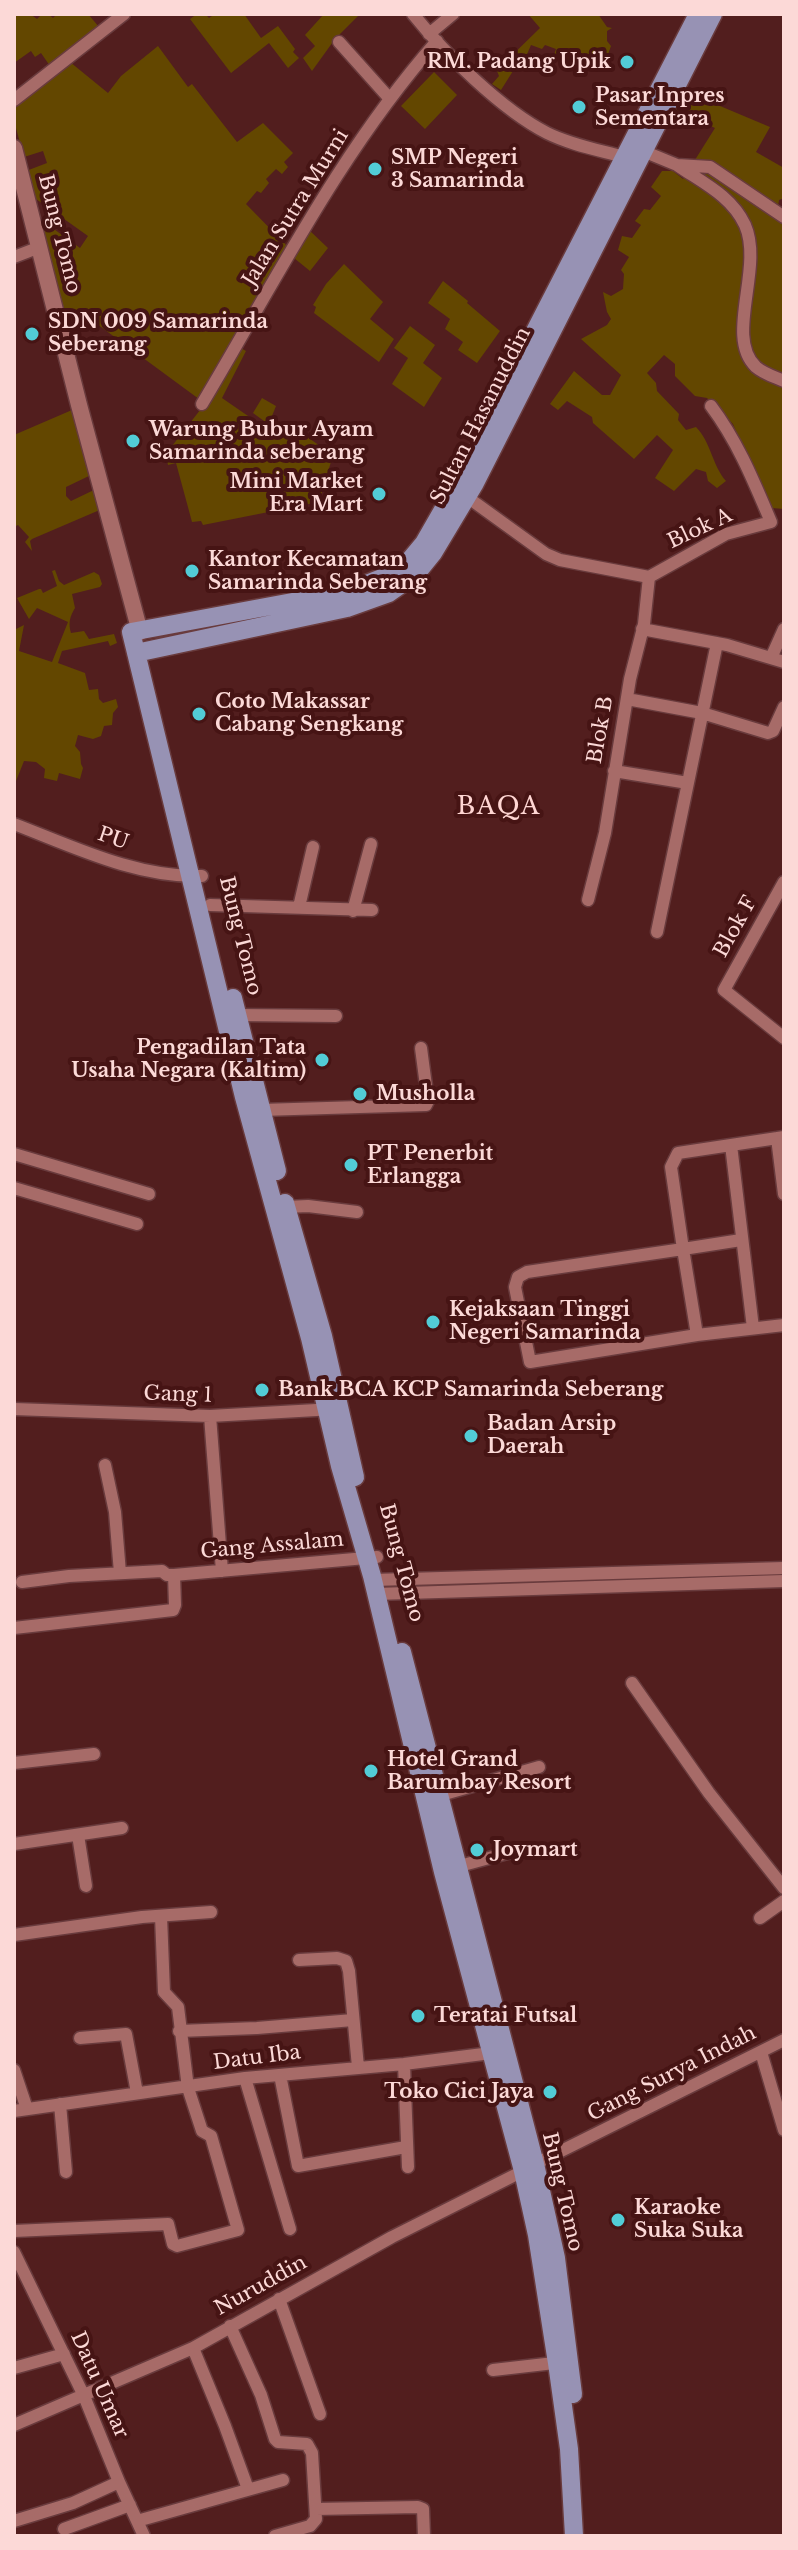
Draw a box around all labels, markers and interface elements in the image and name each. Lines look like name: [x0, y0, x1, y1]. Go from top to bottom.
place label: RM. Padang Upik: [427, 50, 611, 74]
marker: RM. Padang Upik: [618, 53, 636, 71]
place label: Pasar Inpres Sementara: [595, 84, 725, 131]
marker: Pasar Inpres Sementara: [570, 98, 588, 116]
street label: Jalan Sutra Murni: [238, 125, 354, 291]
place label: SMP Negeri 3 Samarinda: [391, 146, 524, 193]
marker: SMP Negeri 3 Samarinda: [366, 160, 384, 178]
street label: Bung Tomo: [33, 172, 85, 296]
place label: SDN 009 Samarinda Seberang: [48, 310, 268, 357]
street label: Sultan Hasanuddin: [426, 323, 536, 509]
marker: SDN 009 Samarinda Seberang: [23, 325, 41, 343]
place label: Warung Bubur Ayam Samarinda seberang: [149, 418, 374, 465]
marker: Warung Bubur Ayam Samarinda seberang: [124, 432, 142, 450]
place label: Mini Market Era Mart: [229, 470, 363, 517]
marker: Mini Market Era Mart: [370, 485, 388, 503]
street label: Blok A: [664, 504, 736, 554]
place label: Kantor Kecamatan Samarinda Seberang: [208, 548, 427, 595]
marker: Kantor Kecamatan Samarinda Seberang: [183, 562, 201, 580]
place label: Coto Makassar Cabang Sengkang: [215, 690, 403, 737]
street label: Blok B: [583, 694, 619, 766]
marker: Coto Makassar Cabang Sengkang: [190, 705, 208, 723]
district label: BAQA: [457, 793, 541, 821]
street label: PU: [94, 823, 132, 855]
street label: Bung Tomo: [214, 874, 266, 998]
street label: Blok F: [709, 892, 763, 962]
place label: Pengadilan Tata Usaha Negara (Kaltim): [71, 1036, 306, 1083]
marker: Pengadilan Tata Usaha Negara (Kaltim): [313, 1051, 331, 1069]
place label: Musholla: [376, 1082, 475, 1106]
marker: Musholla: [351, 1085, 369, 1103]
place label: PT Penerbit Erlangga: [367, 1142, 493, 1189]
marker: PT Penerbit Erlangga: [342, 1156, 360, 1174]
place label: Kejaksaan Tinggi Negeri Samarinda: [449, 1298, 641, 1345]
marker: Kejaksaan Tinggi Negeri Samarinda: [424, 1313, 442, 1331]
place label: Bank BCA KCP Samarinda Seberang: [278, 1378, 663, 1402]
marker: Bank BCA KCP Samarinda Seberang: [253, 1381, 271, 1399]
street label: Gang 1: [143, 1382, 213, 1408]
place label: Badan Arsip Daerah: [487, 1412, 616, 1459]
marker: Badan Arsip Daerah: [462, 1427, 480, 1445]
street label: Bung Tomo: [374, 1501, 428, 1625]
street label: Gang Assalam: [199, 1528, 345, 1564]
place label: Hotel Grand Barumbay Resort: [387, 1748, 571, 1795]
marker: Hotel Grand Barumbay Resort: [362, 1762, 380, 1780]
place label: Joymart: [493, 1838, 578, 1862]
marker: Joymart: [468, 1841, 486, 1859]
place label: Teratai Futsal: [434, 2004, 577, 2028]
marker: Teratai Futsal: [409, 2007, 427, 2025]
street label: Gang Surya Indah: [584, 2021, 760, 2127]
street label: Datu Iba: [212, 2041, 302, 2075]
place label: Toko Cici Jaya: [384, 2080, 534, 2104]
marker: Toko Cici Jaya: [541, 2083, 559, 2101]
street label: Bung Tomo: [537, 2130, 587, 2254]
place label: Karaoke Suka Suka: [634, 2196, 744, 2243]
marker: Karaoke Suka Suka: [609, 2211, 627, 2229]
street label: Nuruddin: [211, 2251, 311, 2321]
street label: Datu Umar: [65, 2328, 133, 2442]

